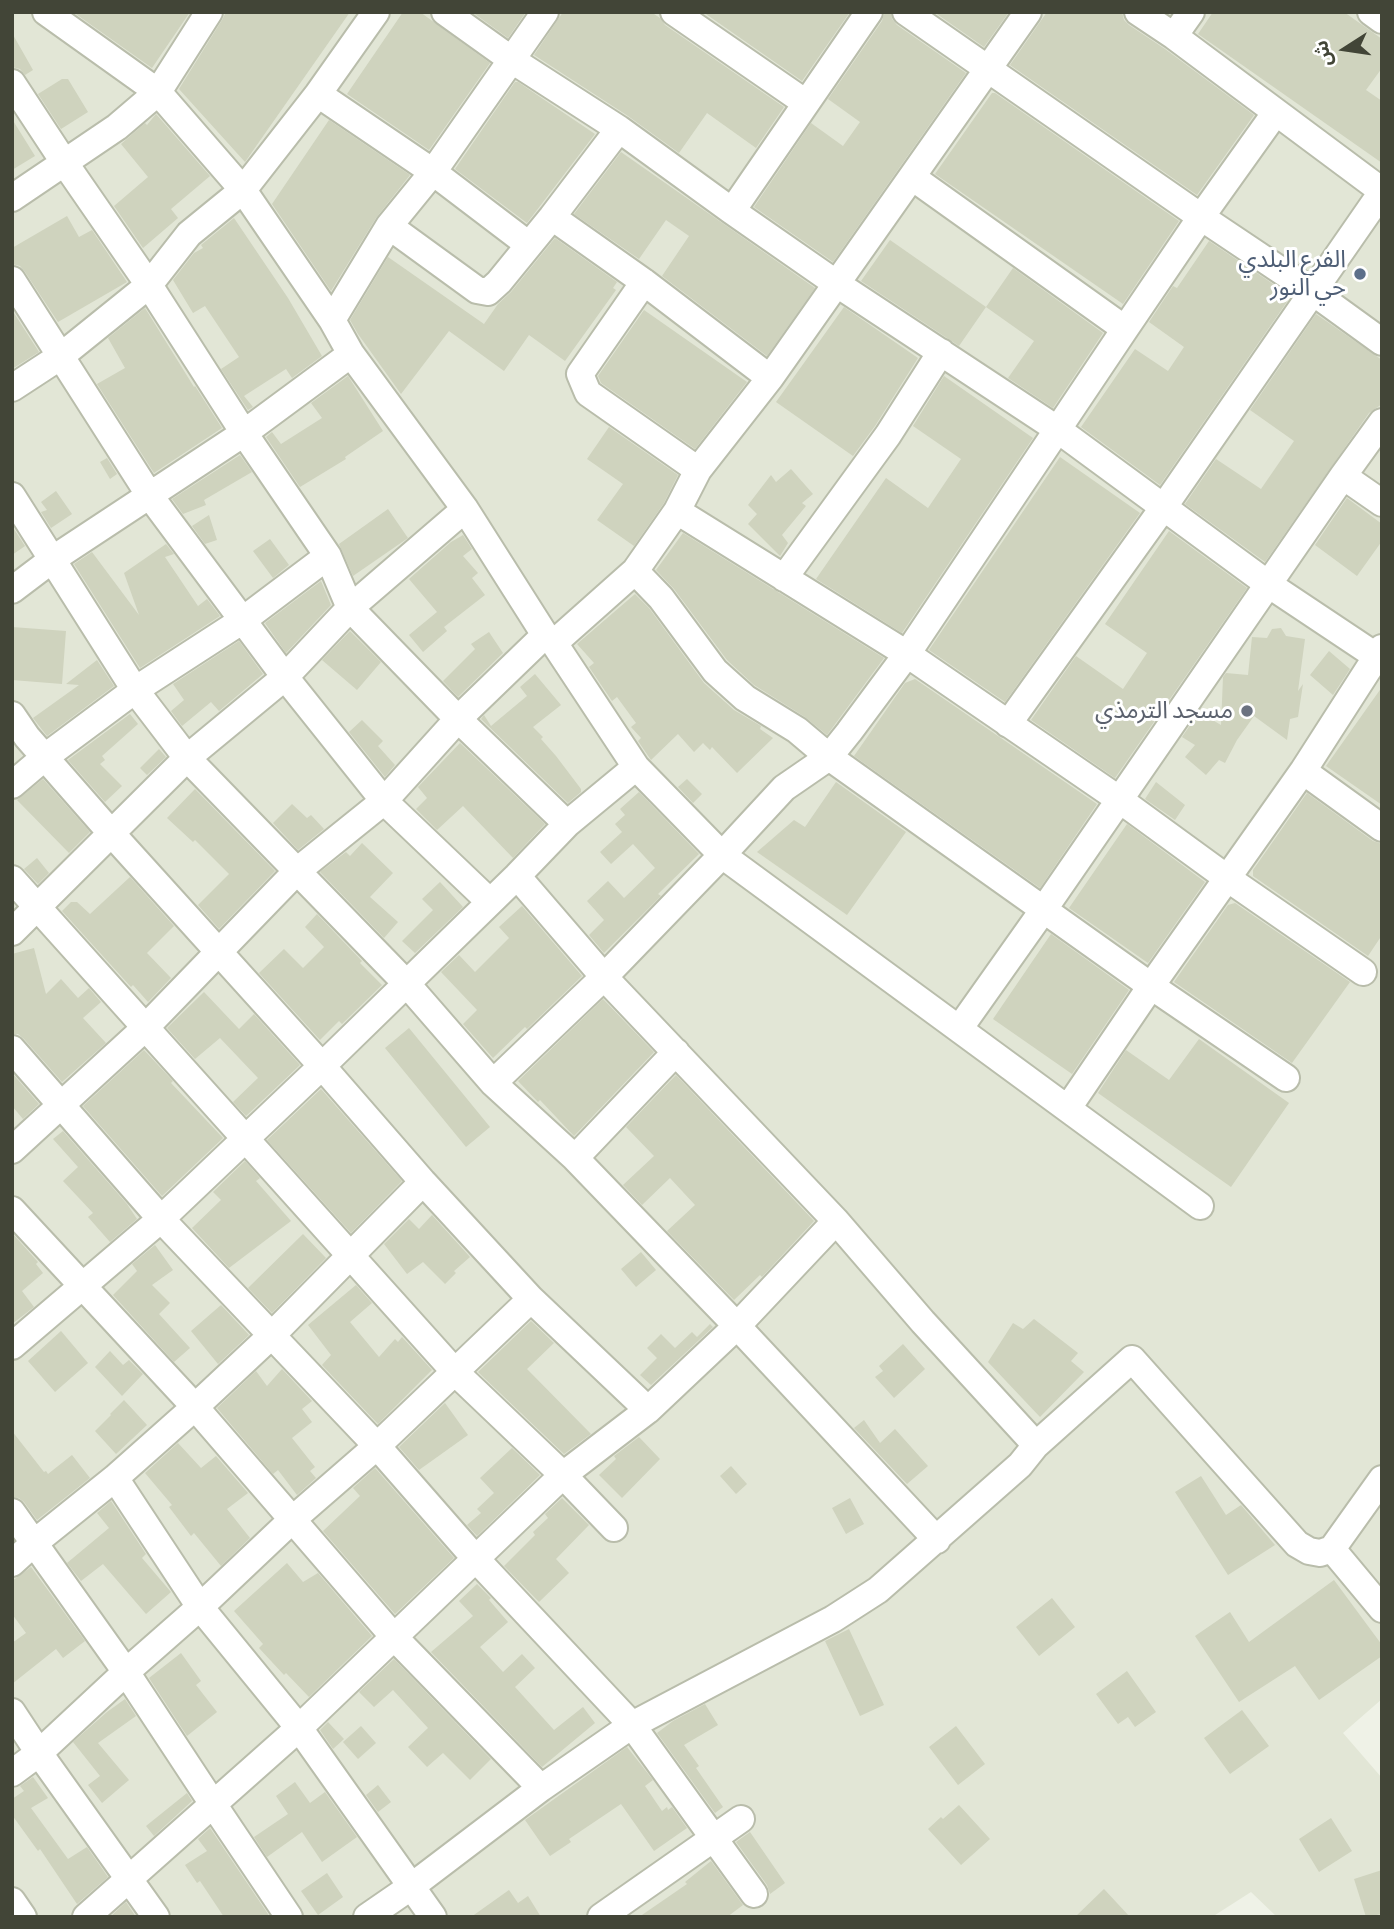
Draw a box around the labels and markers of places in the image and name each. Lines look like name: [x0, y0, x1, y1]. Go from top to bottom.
place label: الفرع البلدي حي النور: [1238, 246, 1346, 302]
marker: الفرع البلدي حي النور: [1352, 266, 1368, 282]
place label: مسجد الترمذي: [1095, 697, 1233, 725]
marker: مسجد الترمذي: [1239, 703, 1255, 719]

